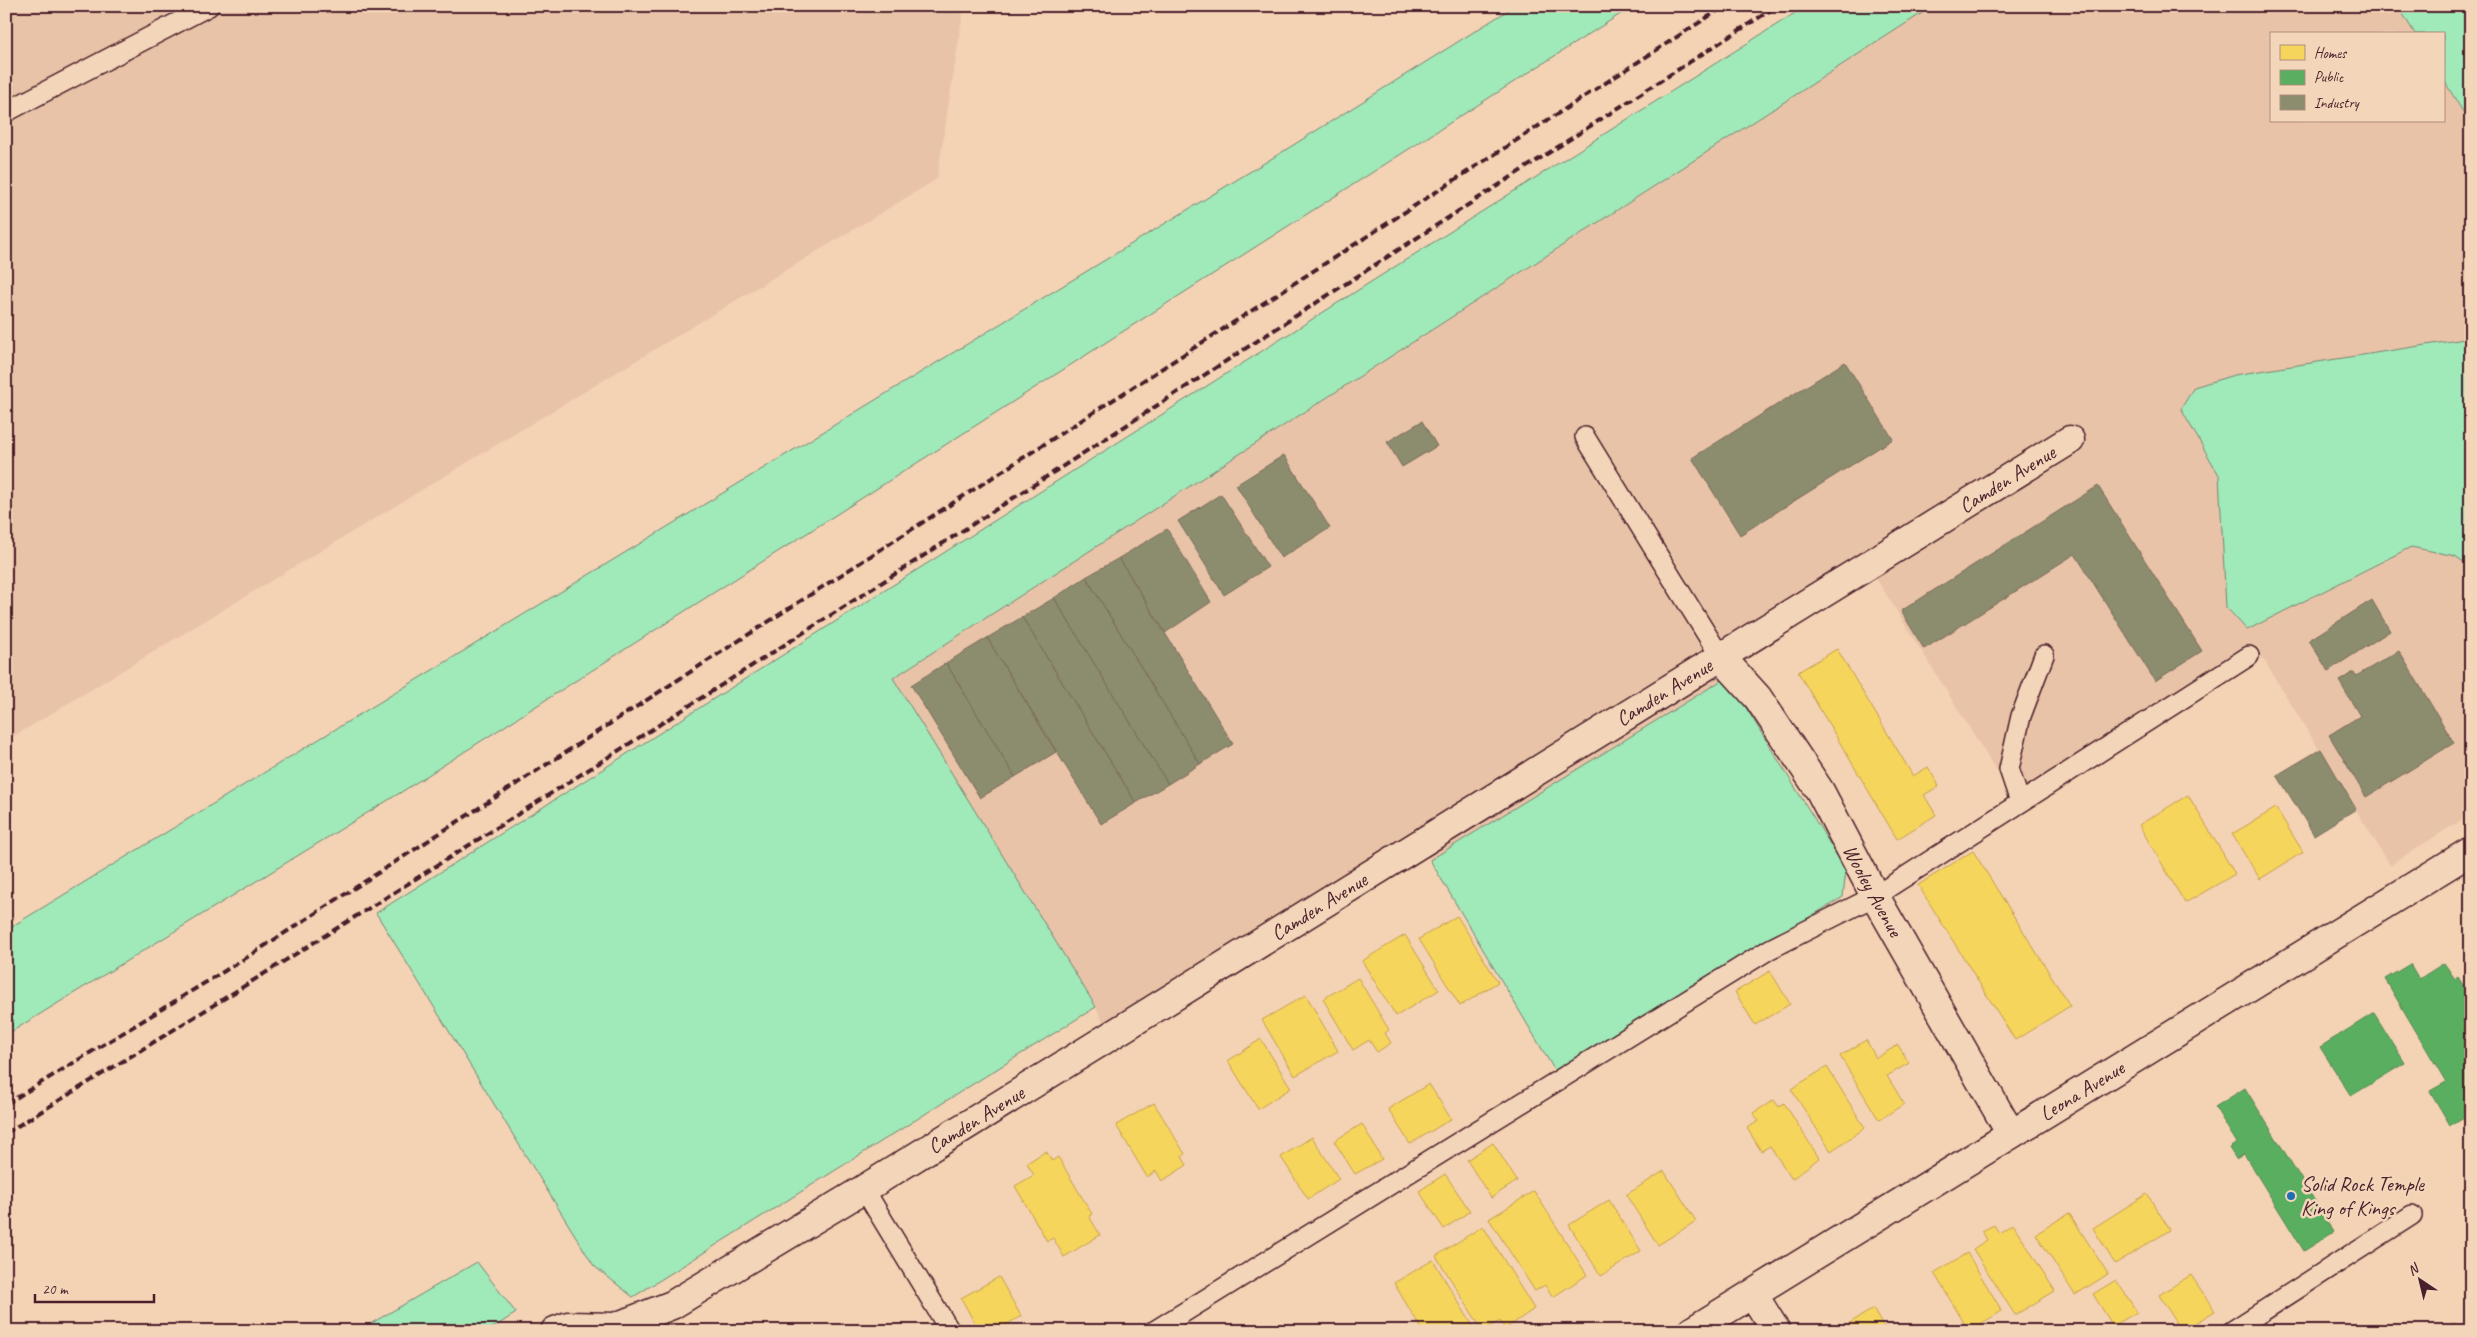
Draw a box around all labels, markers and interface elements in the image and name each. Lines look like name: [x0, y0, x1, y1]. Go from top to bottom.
legend: [2270, 32, 2444, 122]
text: Homes: [2314, 44, 2348, 63]
text: Public: [2314, 68, 2344, 87]
text: Industry: [2314, 94, 2361, 113]
street label: Camden Avenue: [1954, 439, 2061, 519]
street label: Camden Avenue: [1611, 652, 1718, 732]
street label: Wooley Avenue: [1837, 840, 1909, 942]
street label: Camden Avenue: [1266, 866, 1373, 946]
street label: Leona Avenue: [2035, 1054, 2130, 1127]
street label: Camden Avenue: [923, 1079, 1030, 1159]
place label: Solid Rock Temple King of Kings: [2301, 1171, 2425, 1221]
marker: Solid Rock Temple King of Kings: [2285, 1190, 2297, 1202]
north arrow: [2394, 1254, 2444, 1304]
text: N: [2404, 1259, 2423, 1279]
scale bar: [35, 1272, 154, 1304]
text: 20 m: [42, 1280, 69, 1299]

